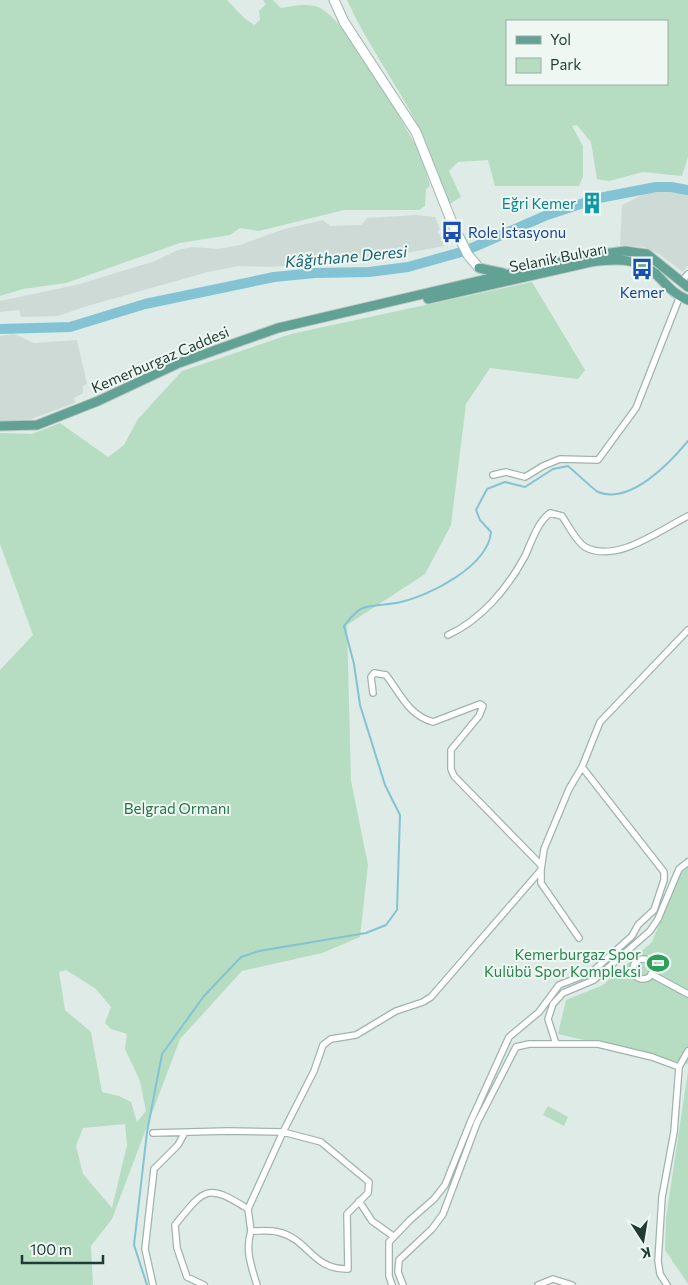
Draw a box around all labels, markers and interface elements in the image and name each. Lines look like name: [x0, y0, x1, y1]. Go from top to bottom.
legend: [506, 20, 668, 85]
text: Yol: [550, 30, 571, 48]
text: Park: [550, 55, 581, 73]
building icon: Eğri Kemer: [579, 190, 605, 216]
place label: Eğri Kemer: [502, 194, 576, 212]
bus stop icon: Role İstasyonu: [439, 219, 465, 245]
place label: Role İstasyonu: [468, 223, 566, 241]
street label: Selanik Bulvarı: [508, 239, 608, 275]
water label: Kâğıthane Deresi: [284, 241, 409, 271]
bus stop icon: Kemer: [629, 256, 655, 282]
place label: Kemer: [620, 283, 664, 301]
street label: Kemerburgaz Caddesi: [88, 322, 232, 396]
park label: Belgrad Ormanı: [124, 799, 230, 817]
place label: Kemerburgaz Spor Kulübü Spor Kompleksi: [484, 945, 641, 980]
sports icon: Kemerburgaz Spor Kulübü Spor Kompleksi: [645, 950, 671, 976]
north arrow: [618, 1215, 668, 1265]
scale bar: [22, 1232, 104, 1264]
text: 100 m: [30, 1240, 72, 1258]
text: K: [639, 1244, 652, 1263]

